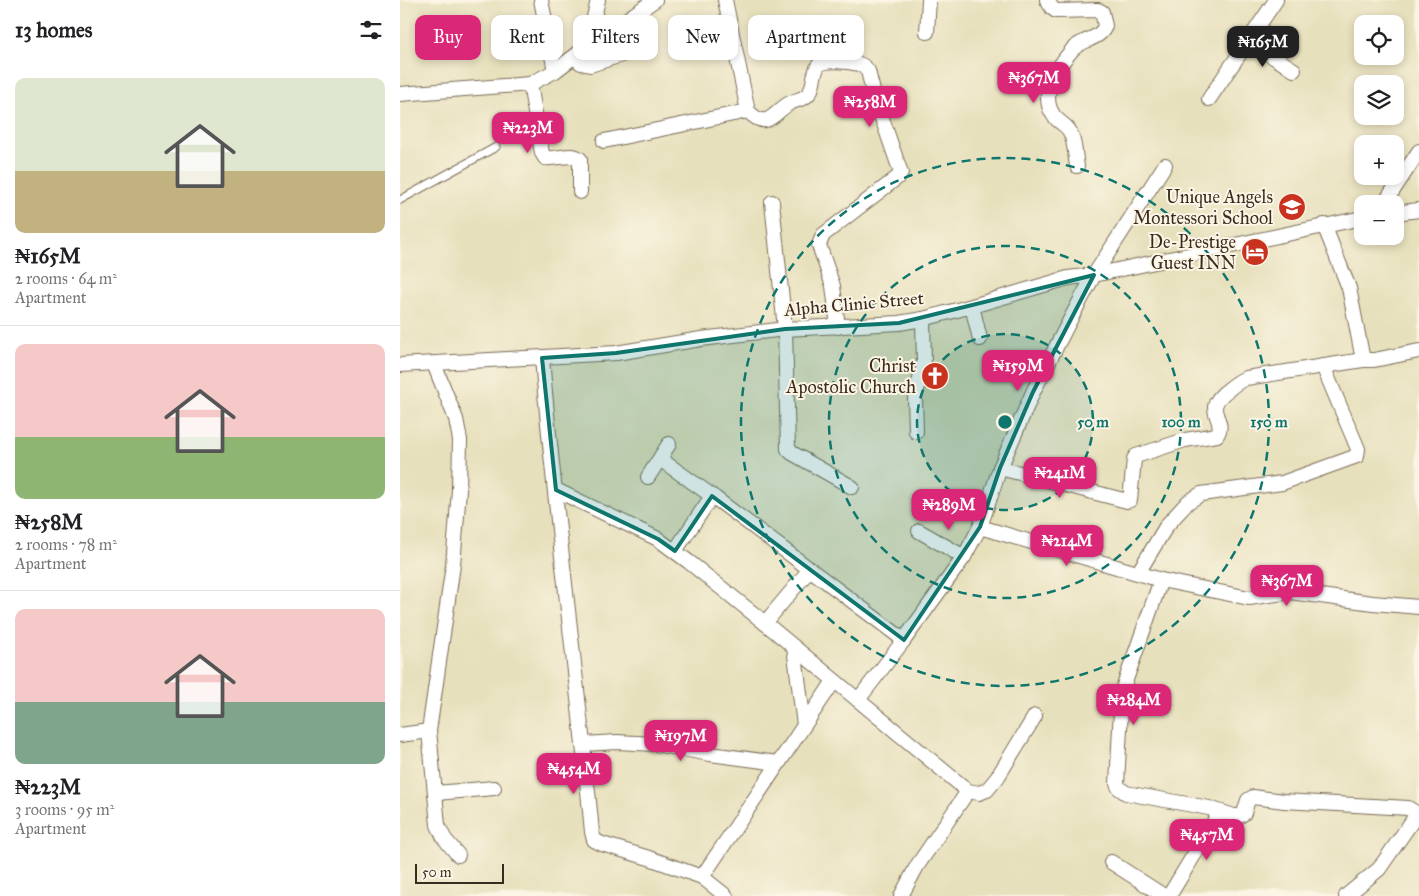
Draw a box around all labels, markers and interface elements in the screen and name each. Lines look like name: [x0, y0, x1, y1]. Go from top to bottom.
chip: Buy: [415, 15, 481, 60]
chip: Rent: [491, 15, 563, 60]
chip: Filters: [573, 15, 658, 60]
chip: New: [668, 15, 738, 60]
chip: Apartment: [748, 15, 864, 60]
map controls: [1354, 15, 1404, 245]
button: locate: [1354, 15, 1404, 65]
icon: filters: [357, 16, 385, 44]
text: 13 homes: [15, 17, 92, 43]
pin: ₦165M: [1228, 26, 1298, 68]
text: ₦165M: [1238, 32, 1288, 51]
pin: ₦367M: [999, 62, 1069, 104]
text: ₦367M: [1008, 68, 1060, 87]
button: layers: [1354, 75, 1404, 125]
pin: ₦258M: [835, 86, 905, 128]
text: ₦258M: [844, 92, 896, 111]
icon: home: [155, 111, 245, 201]
pin: ₦223M: [493, 112, 563, 154]
text: ₦223M: [503, 118, 553, 137]
button: +: [1354, 135, 1404, 185]
place label: Unique Angels Montessori School: [1133, 186, 1273, 229]
school or university icon: Unique Angels Montessori School: [1277, 192, 1307, 222]
button: −: [1354, 195, 1404, 245]
place label: De-Prestige Guest INN: [1149, 231, 1236, 274]
hotel icon: De-Prestige Guest INN: [1240, 237, 1270, 267]
text: ₦165M: [15, 243, 81, 269]
text: 2 rooms · 64 m²: [15, 269, 117, 288]
street label: Alpha Clinic Street: [782, 287, 925, 321]
text: Apartment: [15, 288, 87, 307]
pin: ₦159M: [983, 350, 1053, 392]
place label: Christ Apostolic Church: [785, 355, 917, 398]
text: ₦159M: [993, 356, 1043, 375]
church icon: Christ Apostolic Church: [920, 361, 950, 391]
icon: home: [155, 376, 245, 466]
centre of rings: [996, 413, 1014, 431]
text: 50 m: [1077, 413, 1109, 431]
text: 100 m: [1161, 413, 1201, 431]
text: 150 m: [1250, 413, 1288, 431]
pin: ₦241M: [1025, 456, 1095, 499]
text: ₦241M: [1034, 463, 1086, 482]
pin: ₦289M: [914, 488, 984, 531]
text: ₦289M: [922, 495, 976, 514]
text: ₦258M: [15, 509, 83, 535]
pin: ₦214M: [1032, 524, 1102, 567]
text: ₦214M: [1041, 531, 1093, 550]
text: 2 rooms · 78 m²: [15, 535, 117, 554]
text: Apartment: [15, 554, 87, 573]
pin: ₦367M: [1252, 564, 1322, 607]
text: ₦367M: [1261, 571, 1313, 590]
icon: home: [155, 641, 245, 731]
pin: ₦284M: [1099, 684, 1169, 726]
text: ₦284M: [1107, 690, 1161, 709]
pin: ₦197M: [646, 720, 716, 762]
text: ₦197M: [655, 726, 707, 745]
pin: ₦454M: [539, 752, 609, 795]
text: ₦454M: [548, 759, 600, 778]
text: ₦223M: [15, 774, 81, 800]
text: 3 rooms · 95 m²: [15, 800, 114, 819]
pin: ₦457M: [1172, 818, 1242, 861]
text: Apartment: [15, 819, 87, 838]
text: ₦457M: [1181, 825, 1233, 844]
scale bar: [415, 861, 504, 884]
text: 50 m: [422, 864, 451, 881]

